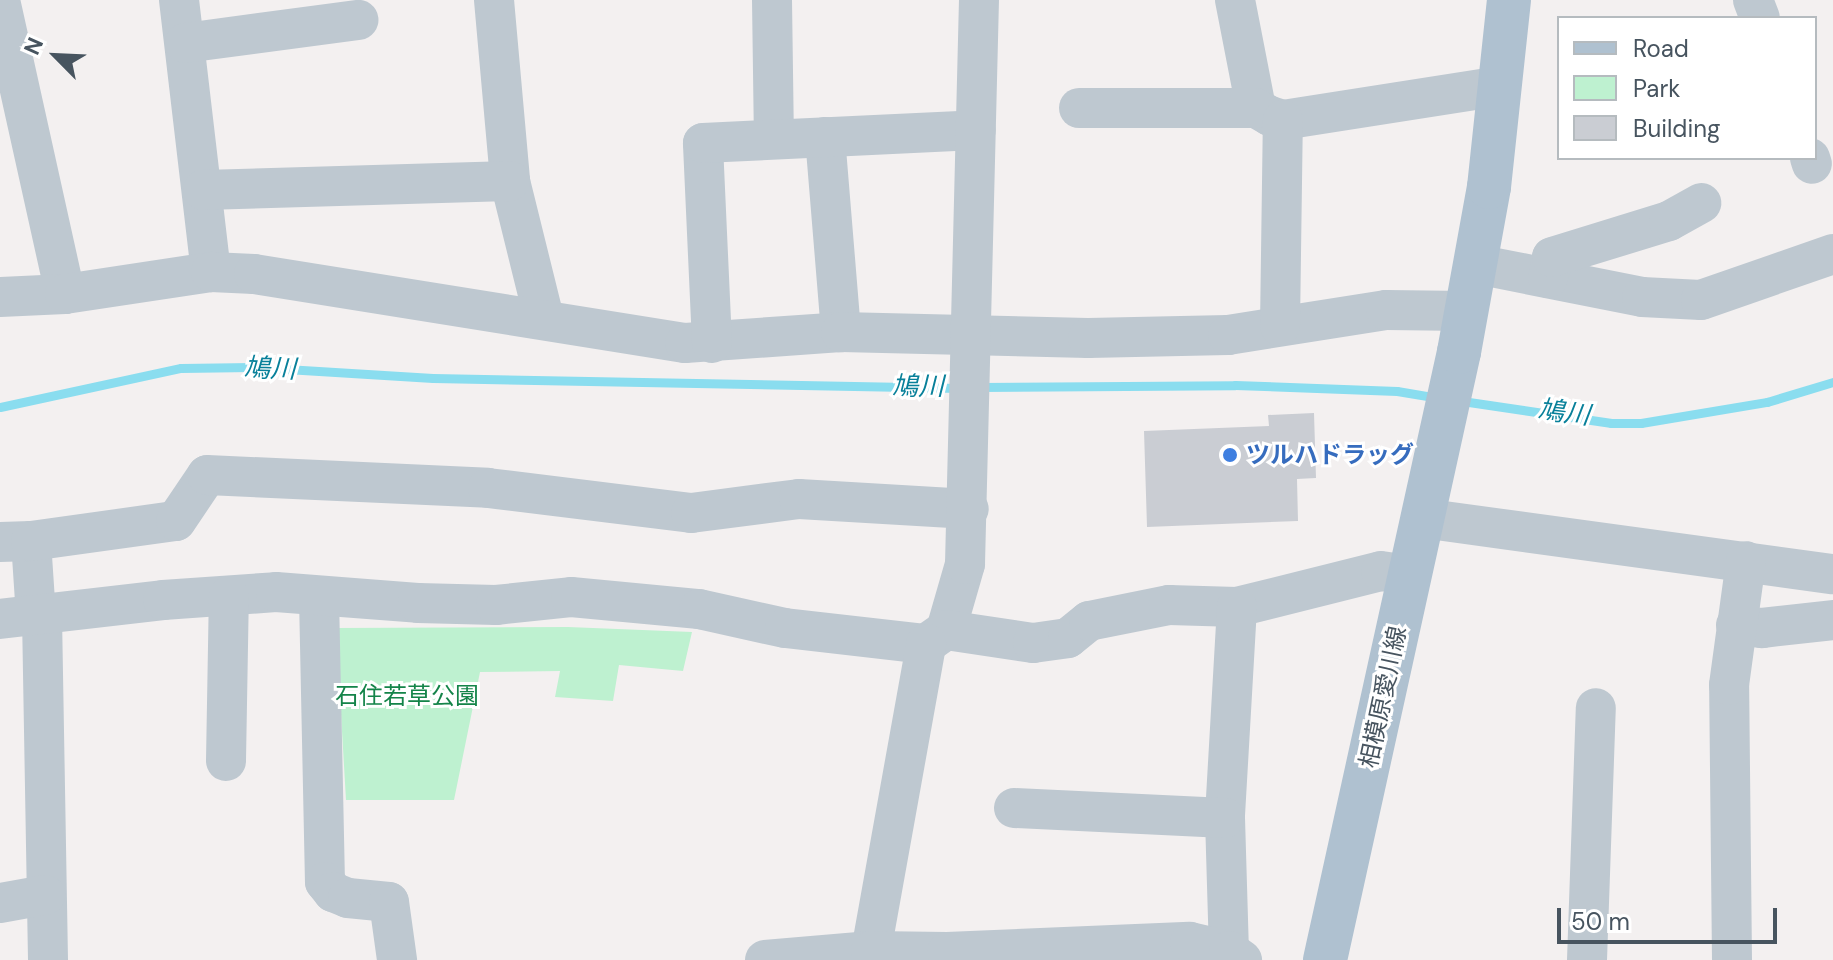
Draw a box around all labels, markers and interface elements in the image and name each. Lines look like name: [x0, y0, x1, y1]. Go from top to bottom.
north arrow: [16, 16, 96, 96]
legend: [1557, 16, 1817, 160]
text: N: [17, 33, 50, 59]
text: Road: [1633, 33, 1689, 64]
text: Park: [1633, 73, 1680, 104]
text: Building: [1633, 113, 1720, 144]
water label: 鳩川: [243, 353, 297, 385]
water label: 鳩川: [892, 371, 944, 403]
water label: 鳩川: [1536, 394, 1592, 432]
place label: ツルハドラッグ: [1246, 441, 1414, 469]
marker: ツルハドラッグ: [1221, 446, 1239, 464]
street label: 相模原愛川線: [1354, 624, 1412, 770]
park label: 石住若草公園: [335, 682, 479, 710]
scale bar: [1561, 892, 1781, 942]
text: 50 m: [1571, 906, 1630, 937]

